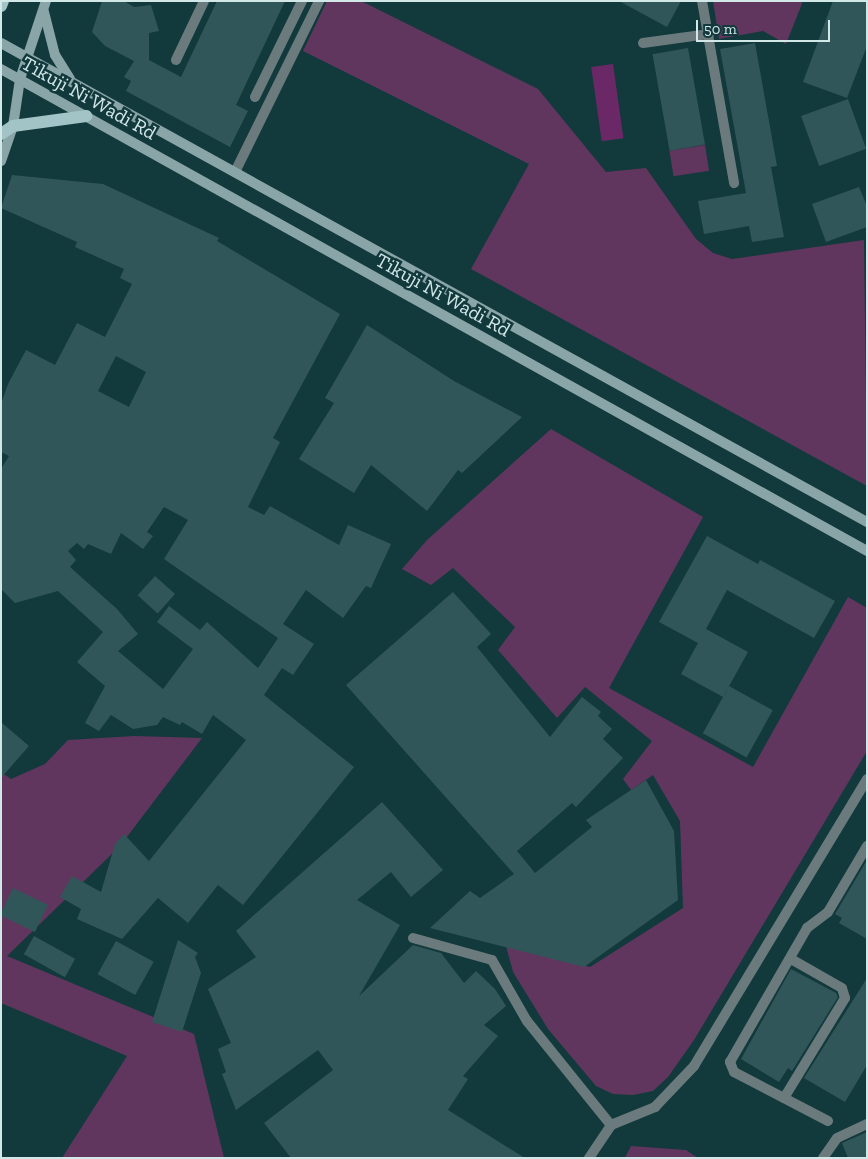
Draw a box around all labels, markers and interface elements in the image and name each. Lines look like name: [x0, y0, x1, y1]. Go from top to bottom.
scale bar: [698, 10, 832, 42]
text: 50 m: [704, 20, 737, 38]
street label: Tikuji Ni Wadi Rd: [17, 51, 161, 145]
street label: Tikuji Ni Wadi Rd: [371, 248, 515, 342]

